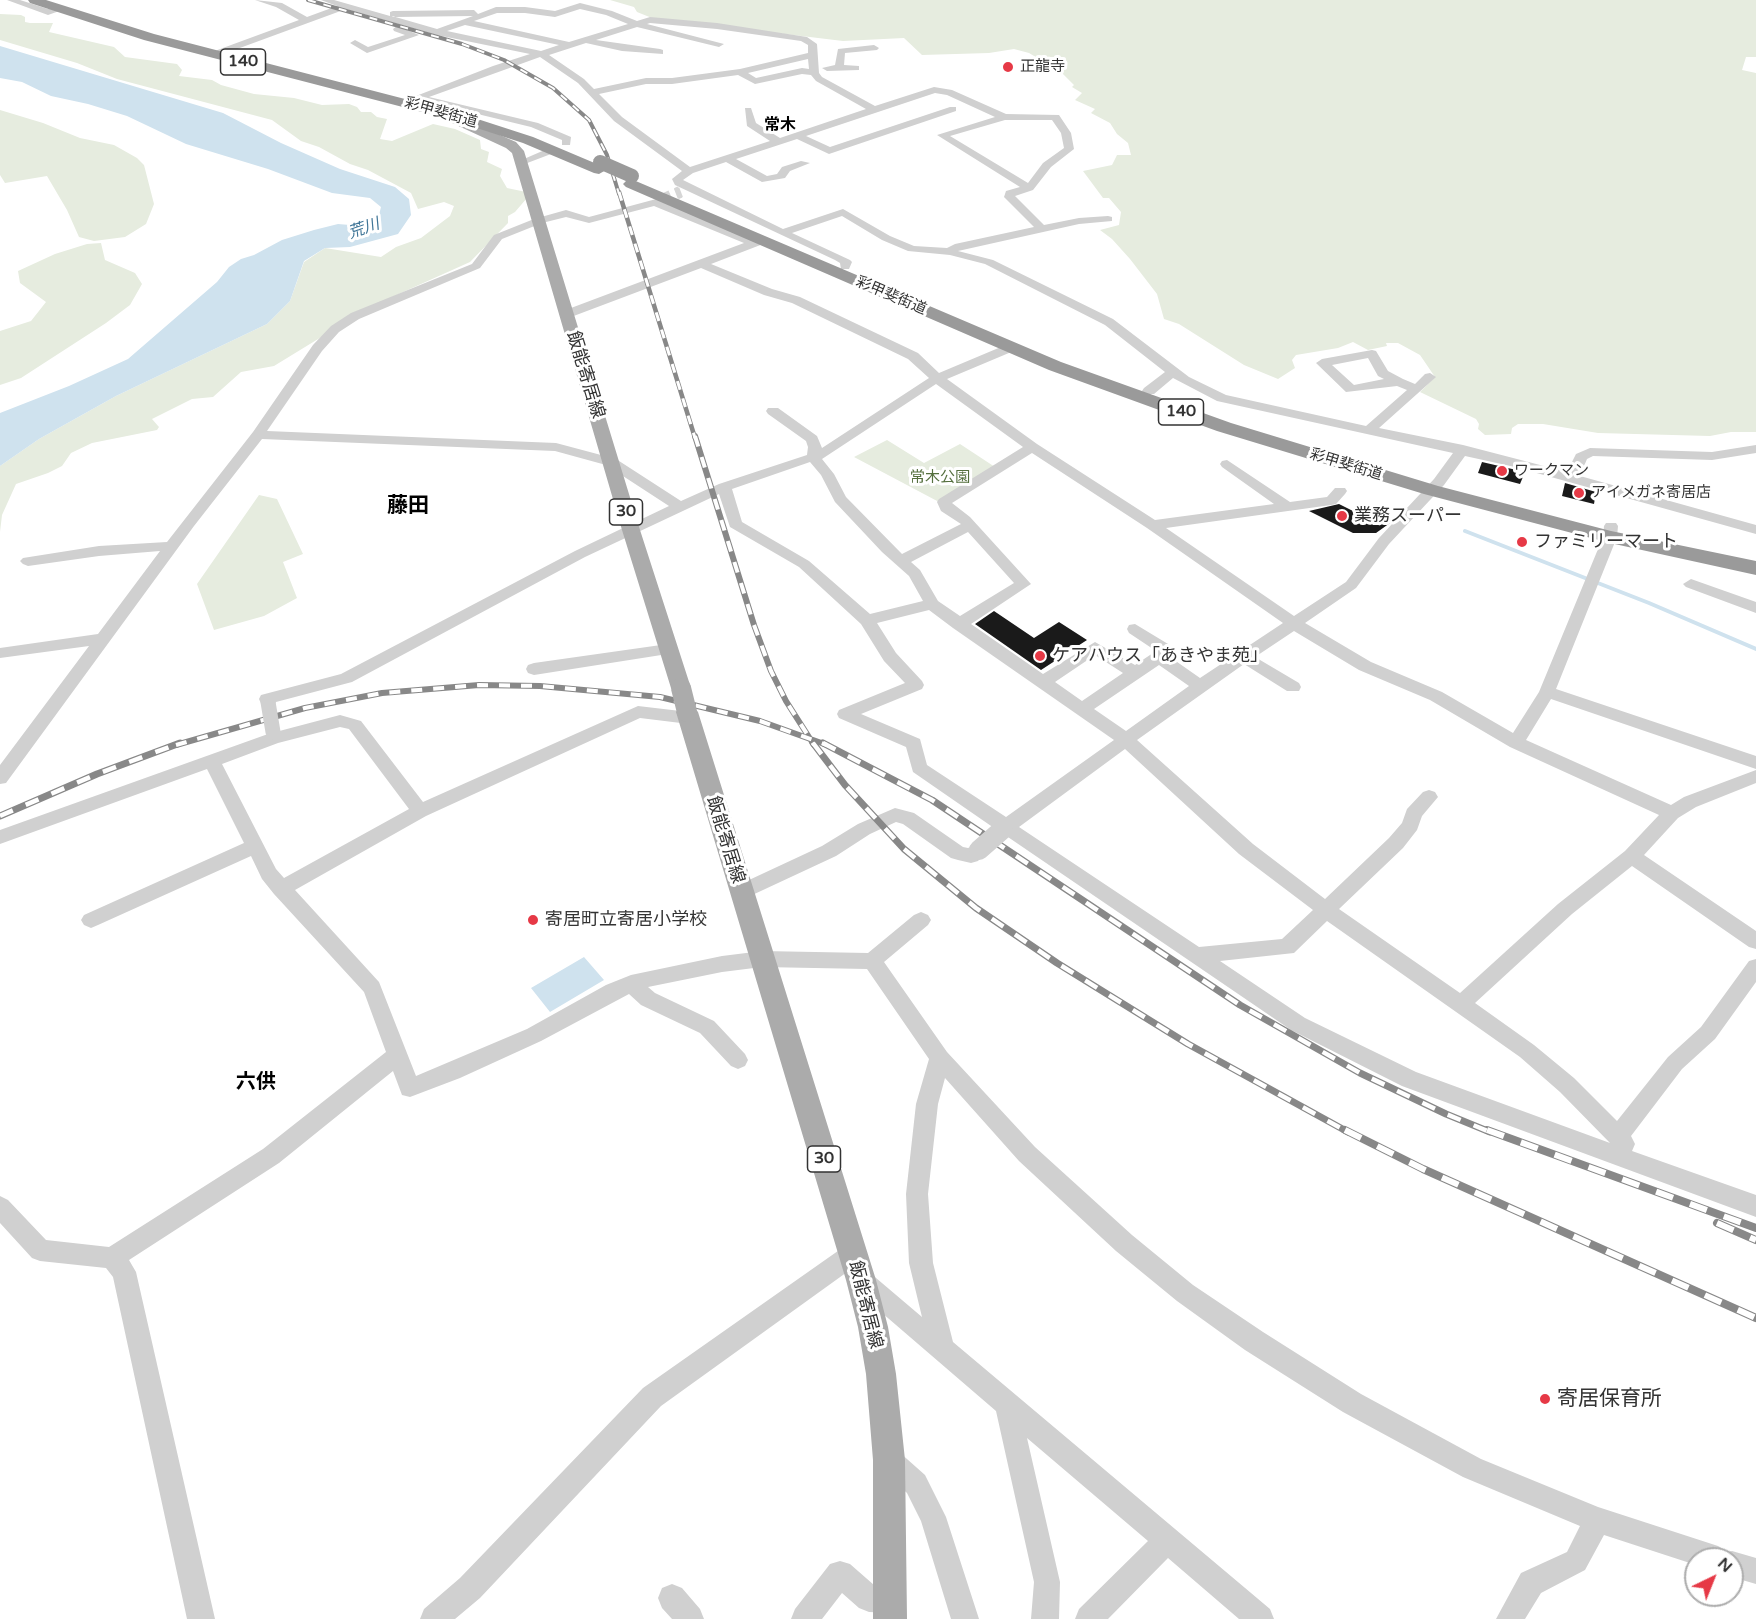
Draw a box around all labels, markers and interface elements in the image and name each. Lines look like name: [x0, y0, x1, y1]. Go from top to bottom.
road number: 140: [220, 49, 266, 75]
place label: 正龍寺: [1020, 58, 1065, 76]
marker: 正龍寺: [1001, 60, 1015, 74]
street label: 彩甲斐街道: [402, 94, 480, 132]
district label: 常木: [764, 116, 796, 136]
water label: 荒川: [346, 215, 382, 243]
street label: 彩甲斐街道: [853, 273, 929, 319]
street label: 飯能寄居線: [562, 329, 608, 421]
road number: 140: [1158, 399, 1204, 425]
street label: 彩甲斐街道: [1308, 445, 1384, 485]
place label: ワークマン: [1514, 462, 1589, 480]
marker: ワークマン: [1495, 464, 1509, 478]
park label: 常木公園: [910, 469, 970, 487]
place label: アイメガネ寄居店: [1591, 484, 1711, 502]
marker: アイメガネ寄居店: [1572, 486, 1586, 500]
district label: 藤田: [387, 493, 429, 519]
road number: 30: [610, 499, 642, 525]
place label: 業務スーパー: [1354, 505, 1462, 527]
marker: 業務スーパー: [1335, 509, 1349, 523]
place label: ファミリーマート: [1534, 531, 1678, 553]
marker: ファミリーマート: [1515, 535, 1529, 549]
place label: ケアハウス「あきやま苑」: [1052, 645, 1268, 667]
marker: ケアハウス「あきやま苑」: [1033, 649, 1047, 663]
street label: 飯能寄居線: [702, 794, 748, 886]
place label: 寄居町立寄居小学校: [545, 909, 707, 931]
marker: 寄居町立寄居小学校: [526, 913, 540, 927]
district label: 六供: [236, 1071, 276, 1095]
road number: 30: [808, 1146, 840, 1172]
street label: 飯能寄居線: [844, 1259, 886, 1351]
place label: 寄居保育所: [1557, 1386, 1662, 1412]
marker: 寄居保育所: [1538, 1392, 1552, 1406]
north arrow: [1684, 1547, 1744, 1607]
text: N: [1713, 1554, 1736, 1577]

